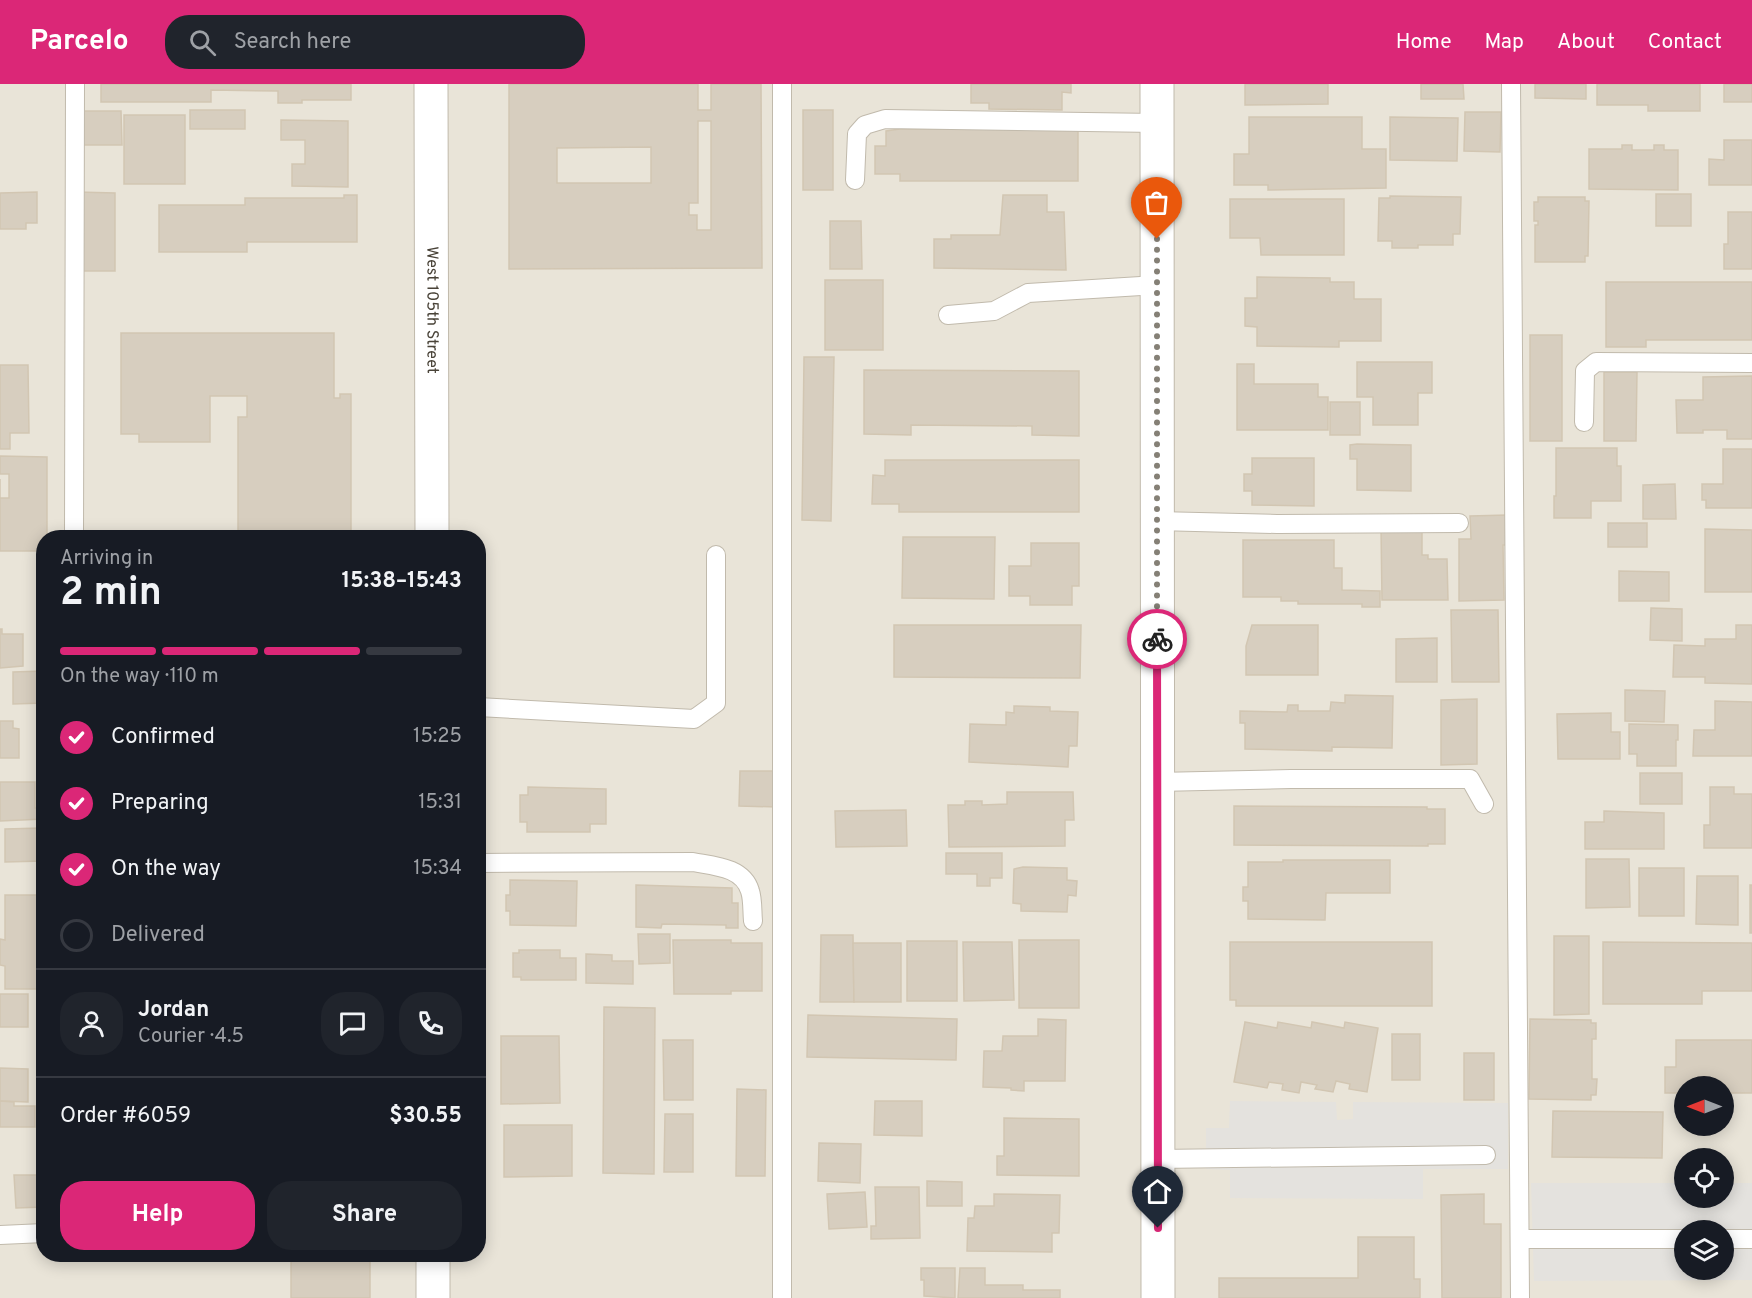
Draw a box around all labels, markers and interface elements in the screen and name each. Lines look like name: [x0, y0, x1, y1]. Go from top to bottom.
search box: [165, 15, 585, 69]
text: Parcelo: [30, 24, 129, 60]
icon: search: [186, 26, 219, 59]
text: Search here: [234, 29, 351, 56]
text: Home: [1396, 29, 1452, 56]
text: Map: [1485, 29, 1524, 56]
text: About: [1557, 29, 1615, 56]
text: Contact: [1648, 29, 1722, 56]
pin: [1131, 177, 1182, 239]
icon: bag: [1140, 186, 1173, 219]
street label: West 105th Street: [421, 246, 442, 374]
text: Arriving in: [60, 546, 153, 572]
text: 15:38–15:43: [342, 568, 462, 595]
text: 2 min: [60, 570, 162, 619]
courier: [1127, 609, 1187, 669]
icon: bike: [1141, 623, 1174, 656]
text: On the way · 110 m: [60, 664, 219, 690]
icon: check: [60, 721, 93, 754]
text: Confirmed: [111, 724, 215, 751]
text: 15:25: [413, 724, 462, 750]
icon: check: [60, 787, 93, 820]
text: Preparing: [111, 790, 209, 817]
text: 15:31: [418, 790, 462, 816]
icon: check: [60, 853, 93, 886]
text: On the way: [111, 856, 221, 883]
text: 15:34: [413, 856, 462, 882]
text: Delivered: [111, 922, 205, 949]
button: person: [60, 992, 123, 1055]
button: chat: [321, 992, 384, 1055]
button: phone: [399, 992, 462, 1055]
text: Jordan: [138, 997, 209, 1024]
text: Courier · 4.5: [138, 1024, 244, 1050]
north arrow: [1674, 1076, 1734, 1136]
map controls: [1674, 1076, 1734, 1280]
text: Order #6059: [60, 1103, 191, 1130]
text: $30.55: [389, 1103, 462, 1130]
button: locate: [1674, 1148, 1734, 1208]
pin: [1132, 1166, 1183, 1228]
icon: home: [1141, 1175, 1174, 1208]
button: Help: [60, 1181, 255, 1250]
button: Share: [267, 1181, 462, 1250]
button: layers: [1674, 1220, 1734, 1280]

